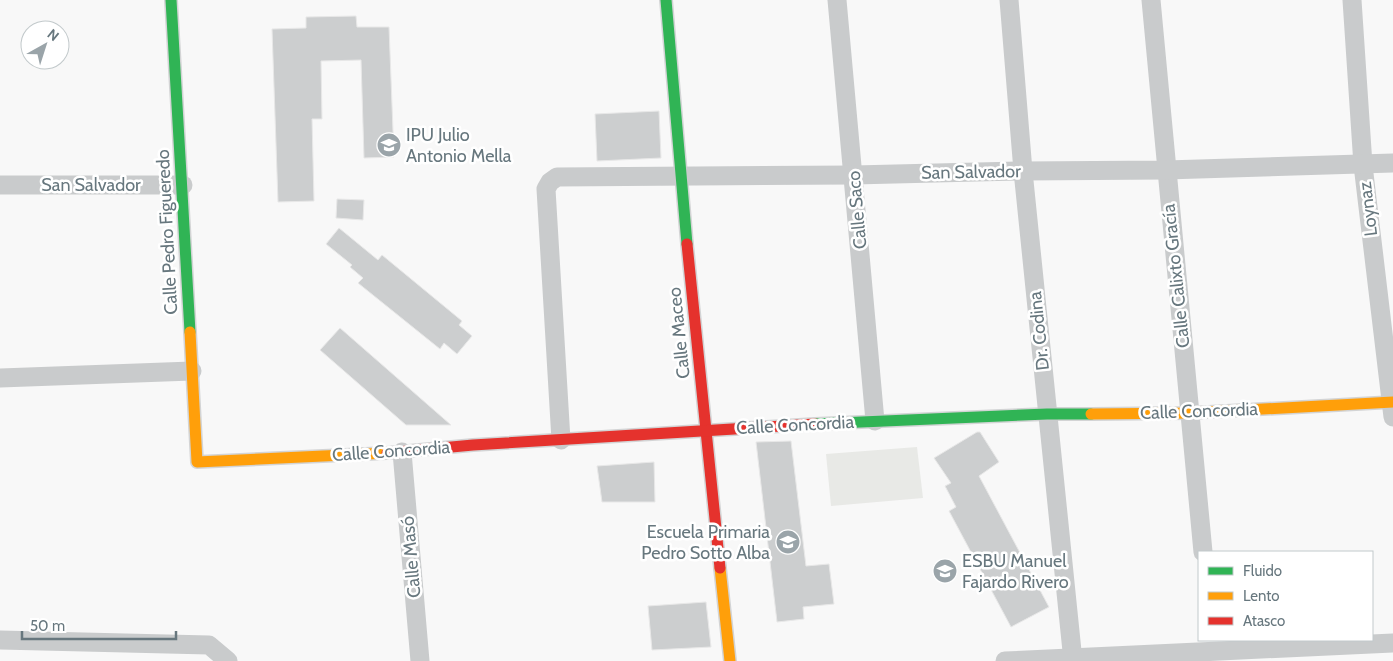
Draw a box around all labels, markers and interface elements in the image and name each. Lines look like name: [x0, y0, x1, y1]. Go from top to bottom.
north arrow: [20, 20, 70, 70]
text: N: [44, 25, 63, 45]
place label: IPU Julio Antonio Mella: [406, 124, 512, 167]
school or university icon: IPU Julio Antonio Mella: [376, 132, 402, 158]
street label: Calle Pedro Figueredo: [152, 149, 182, 315]
street label: San Salvador: [921, 160, 1021, 184]
street label: Calle Saco: [843, 170, 871, 250]
street label: San Salvador: [41, 174, 141, 196]
street label: Loynaz: [1354, 180, 1382, 238]
street label: Calle Calixto Gracía: [1157, 203, 1194, 349]
street label: Calle Maceo: [663, 286, 695, 380]
street label: Dr. Codina: [1024, 290, 1054, 372]
street label: Calle Concordia: [1140, 398, 1259, 424]
street label: Calle Concordia: [735, 411, 855, 439]
street label: Calle Concordia: [331, 436, 451, 466]
street label: Calle Masó: [396, 515, 426, 599]
place label: Escuela Primaria Pedro Sotto Alba: [641, 521, 770, 564]
school or university icon: Escuela Primaria Pedro Sotto Alba: [775, 529, 801, 555]
place label: ESBU Manuel Fajardo Rivero: [962, 550, 1069, 593]
legend: [1198, 551, 1373, 641]
school or university icon: ESBU Manuel Fajardo Rivero: [932, 558, 958, 584]
text: Fluido: [1243, 562, 1282, 580]
text: Lento: [1243, 587, 1280, 605]
scale bar: [22, 608, 176, 640]
text: Atasco: [1243, 612, 1285, 630]
text: 50 m: [30, 617, 65, 635]

